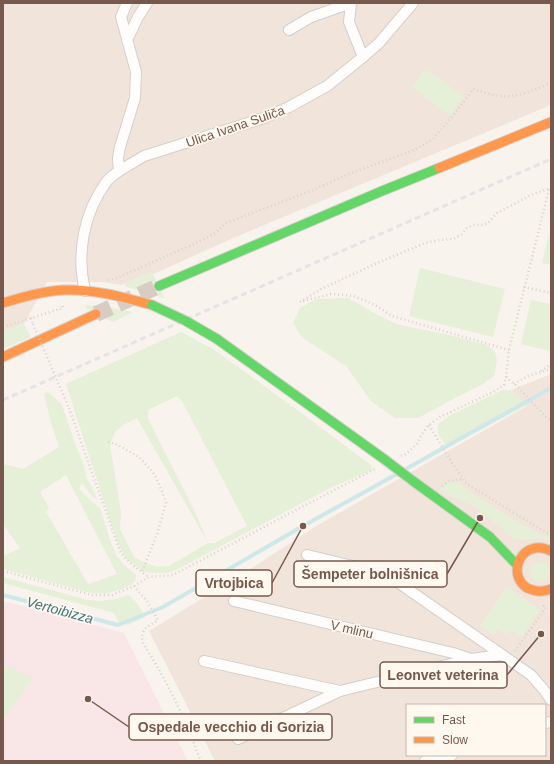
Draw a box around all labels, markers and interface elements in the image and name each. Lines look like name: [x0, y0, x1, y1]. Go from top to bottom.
street label: Ulica Ivana Suliča: [184, 102, 287, 150]
callout: Šempeter bolnišnica: [294, 561, 447, 587]
text: Šempeter bolnišnica: [302, 565, 439, 582]
callout: Vrtojbica: [196, 570, 272, 596]
text: Vrtojbica: [204, 575, 264, 591]
water label: Vertoibizza: [25, 593, 95, 627]
street label: V mlinu: [329, 617, 375, 642]
callout: Leonvet veterina: [380, 662, 507, 688]
text: Leonvet veterina: [387, 667, 499, 683]
legend: [406, 704, 546, 756]
text: Fast: [442, 713, 466, 727]
callout: Ospedale vecchio di Gorizia: [129, 714, 332, 740]
text: Ospedale vecchio di Gorizia: [138, 719, 325, 735]
text: Slow: [442, 733, 468, 747]

